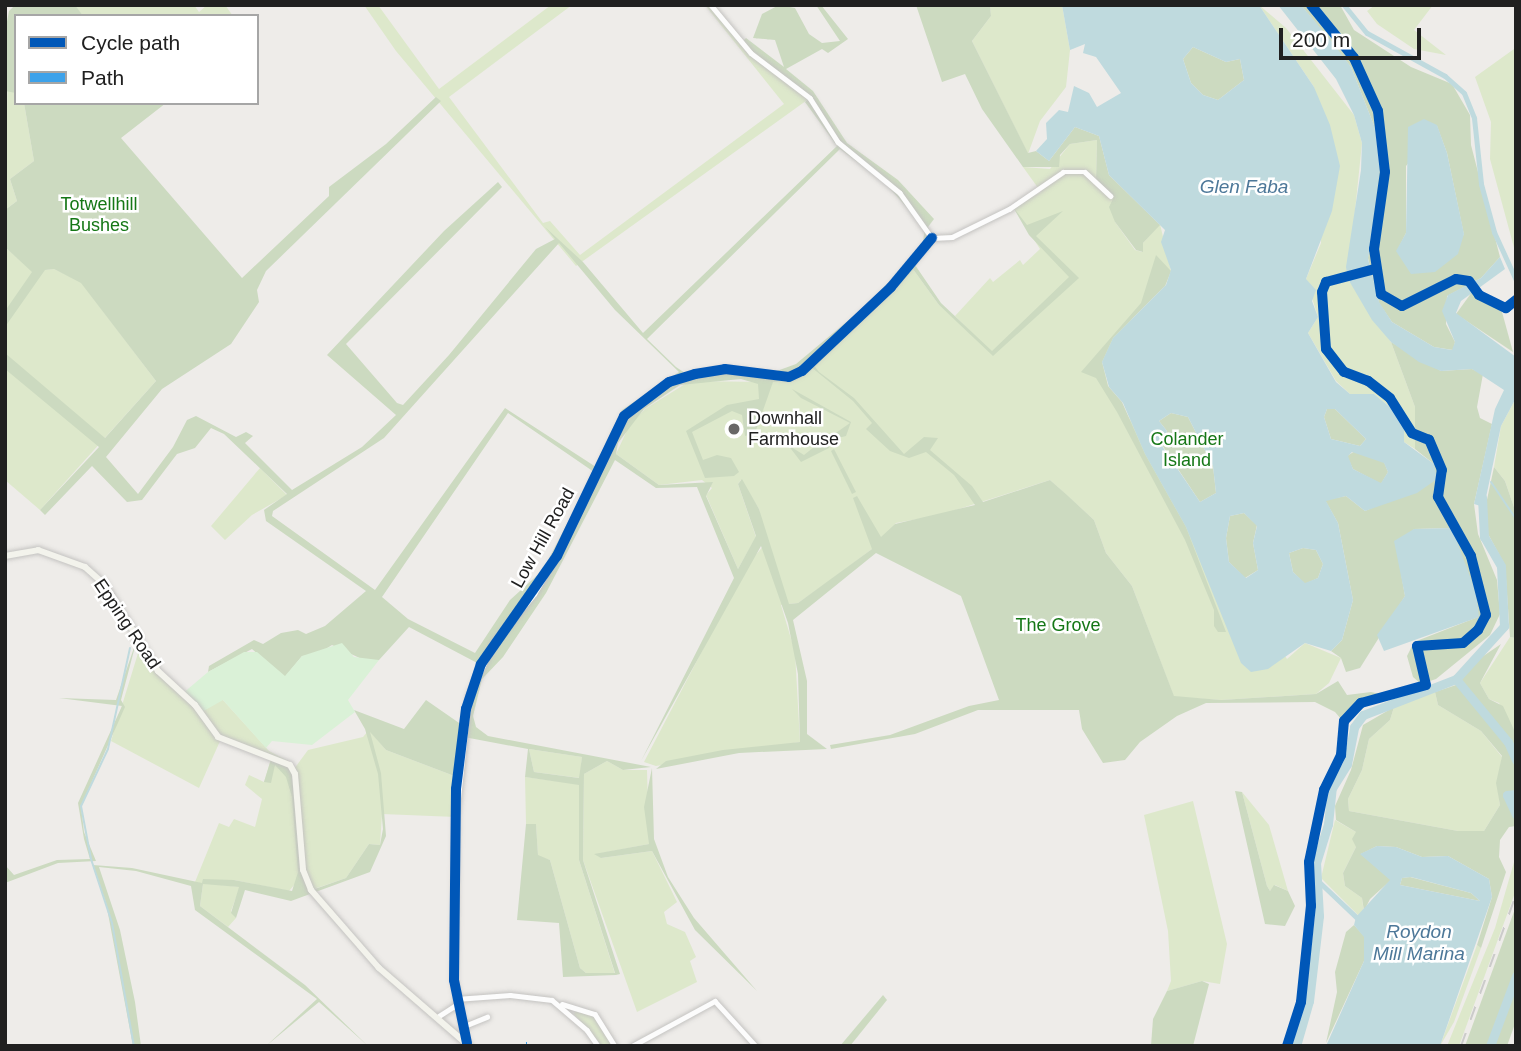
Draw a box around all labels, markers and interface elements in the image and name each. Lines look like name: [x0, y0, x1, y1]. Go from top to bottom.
legend: [14, 14, 259, 105]
scale bar: [1283, 14, 1425, 58]
text: 200 m: [1292, 28, 1350, 51]
text: Cycle path: [81, 31, 180, 54]
text: Path: [81, 66, 124, 89]
water label: Glen Faba: [1200, 176, 1288, 198]
park label: Totwellhill Bushes: [60, 194, 138, 236]
place label: Downhall Farmhouse: [748, 408, 839, 450]
marker: Downhall Farmhouse: [726, 421, 742, 437]
park label: Colander Island: [1150, 429, 1224, 472]
street label: Low Hill Road: [507, 484, 579, 592]
street label: Epping Road: [89, 575, 165, 673]
park label: The Grove: [1015, 614, 1101, 636]
water label: Roydon Mill Marina: [1373, 921, 1465, 965]

